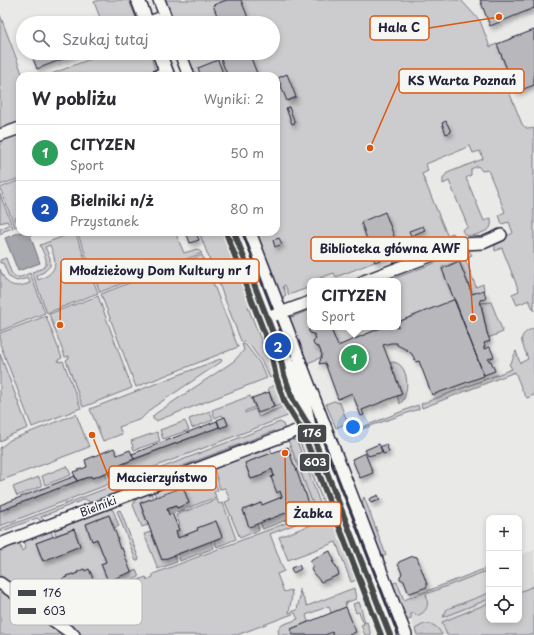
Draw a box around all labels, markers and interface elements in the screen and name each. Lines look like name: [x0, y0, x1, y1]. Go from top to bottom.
search box: [16, 16, 280, 60]
callout: Hala C: [370, 16, 429, 40]
text: Hala C: [378, 18, 420, 36]
icon: search: [30, 27, 52, 49]
text: Szukaj tutaj: [62, 27, 149, 50]
callout: KS Warta Poznań: [399, 69, 524, 93]
text: KS Warta Poznań: [408, 71, 516, 89]
text: W pobliżu: [32, 85, 117, 111]
text: Wyniki: 2: [204, 89, 264, 108]
text: CITYZEN: [70, 132, 136, 155]
text: 1: [42, 143, 48, 162]
text: 50 m: [230, 143, 264, 162]
text: Sport: [70, 155, 104, 174]
text: Bielniki n/ż: [70, 188, 154, 211]
text: 2: [40, 199, 50, 218]
text: 80 m: [230, 199, 264, 218]
text: Przystanek: [70, 211, 139, 230]
callout: Biblioteka główna AWF: [311, 237, 468, 261]
text: Biblioteka główna AWF: [319, 239, 461, 257]
callout: Młodzieżowy Dom Kultury nr 1: [61, 259, 259, 283]
text: Młodzieżowy Dom Kultury nr 1: [69, 261, 251, 279]
popup: [307, 278, 401, 330]
text: CITYZEN: [321, 283, 387, 306]
text: Sport: [321, 306, 355, 325]
pin: 2: [265, 331, 291, 361]
pin: 1: [341, 343, 367, 373]
your location: [343, 417, 363, 437]
line badge: 176: [297, 424, 327, 443]
text: 176: [302, 424, 322, 441]
line badge: 603: [299, 453, 330, 472]
text: 603: [304, 453, 326, 470]
callout: Macierzyństwo: [109, 466, 216, 490]
text: Macierzyństwo: [117, 468, 207, 486]
street label: Bielniki: [77, 491, 119, 521]
callout: Żabka: [286, 502, 341, 526]
text: Żabka: [293, 504, 333, 522]
map controls: [486, 515, 522, 623]
button: +: [486, 515, 522, 551]
button: −: [486, 551, 522, 587]
legend: [10, 579, 142, 625]
text: 176: [43, 584, 62, 601]
button: locate: [486, 587, 522, 623]
text: 603: [43, 602, 66, 619]

